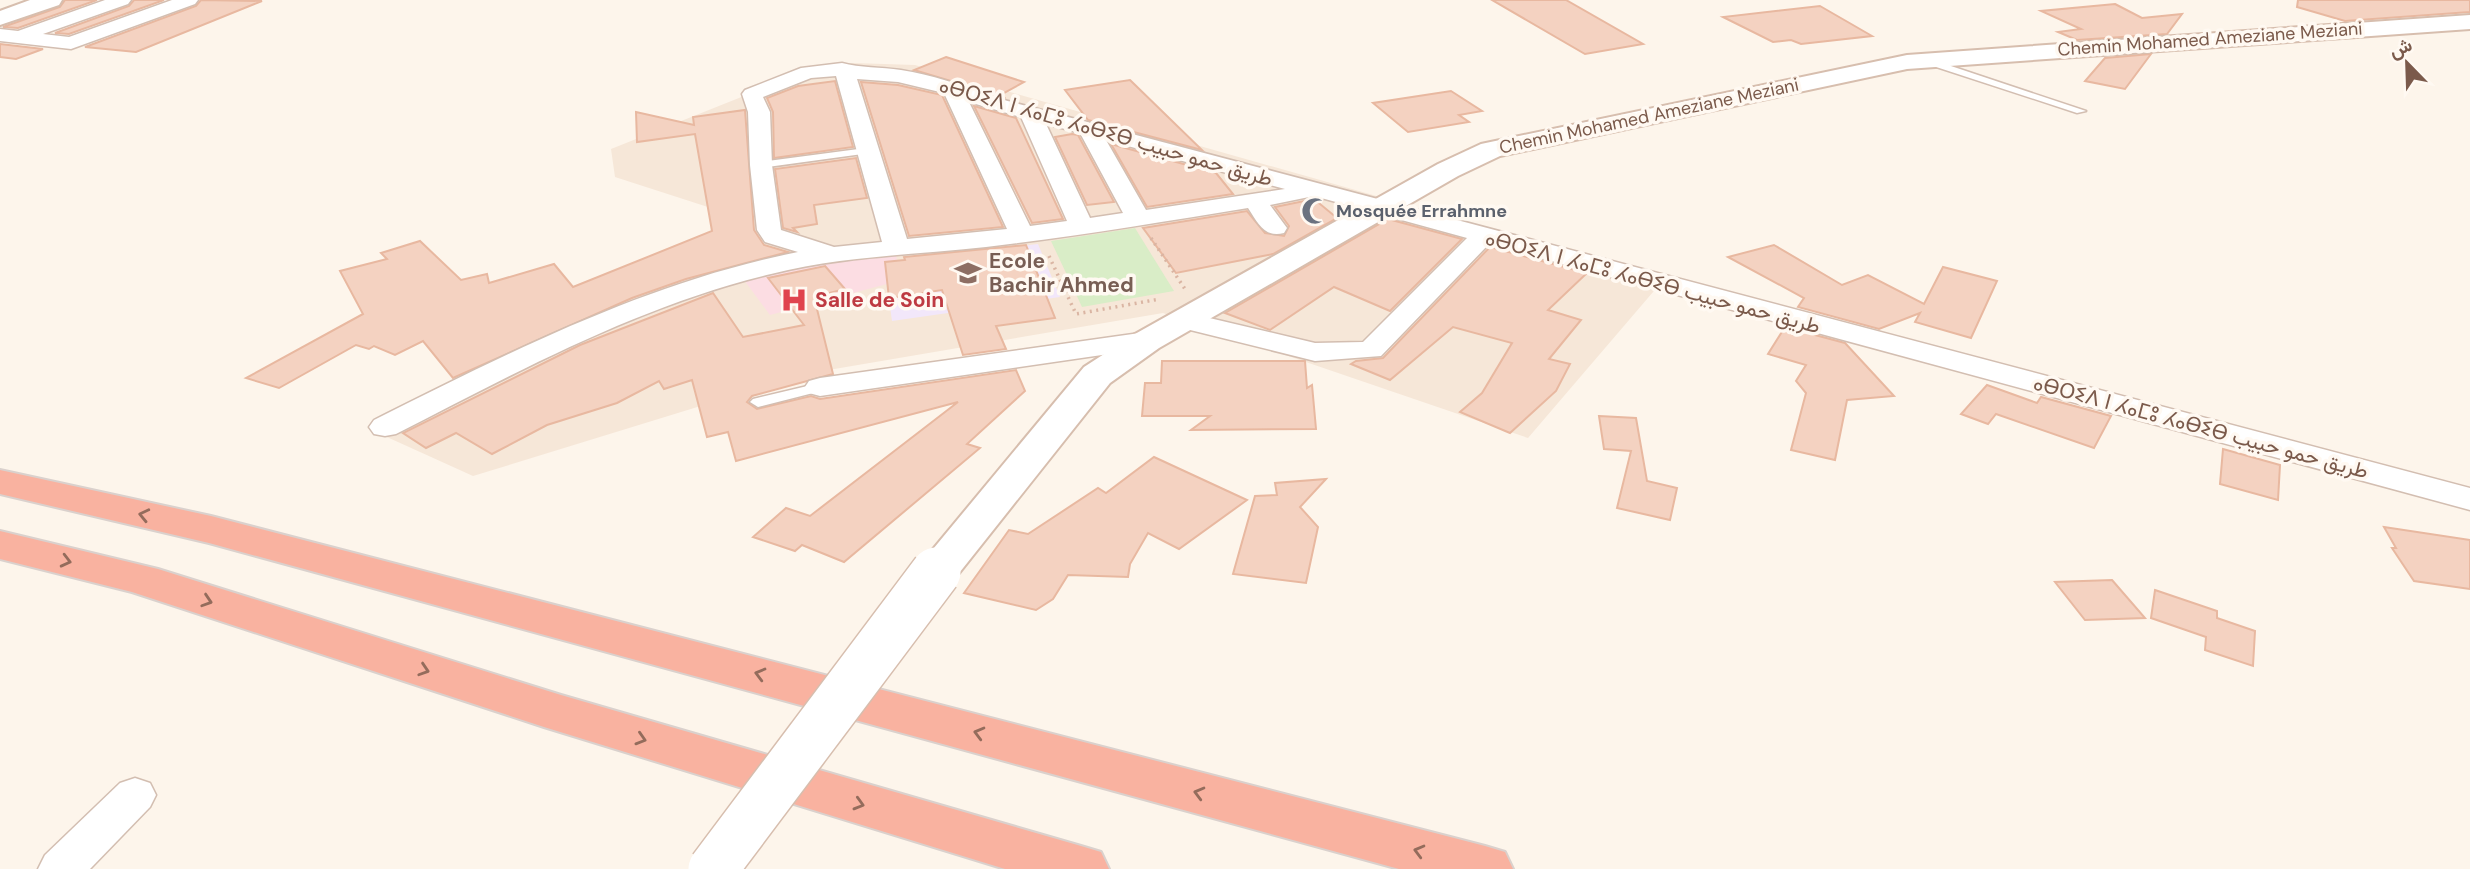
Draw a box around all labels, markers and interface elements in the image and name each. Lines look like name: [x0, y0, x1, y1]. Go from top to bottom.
street label: Chemin Mohamed Ameziane Meziani: [2057, 16, 2363, 62]
north arrow: [2372, 28, 2442, 98]
text: ش: [2385, 32, 2416, 64]
street label: ⴰⴱⵔⵉⴷ ⵏ ⵃⴰⵎⵓ ⵃⴰⴱⵉⴱ طريق حمو حبيب: [936, 71, 1276, 193]
street label: Chemin Mohamed Ameziane Meziani: [1497, 73, 1801, 159]
mosque icon: Mosquée Errahmne: [1300, 196, 1330, 226]
place label: Mosquée Errahmne: [1336, 199, 1507, 223]
street label: ⴰⴱⵔⵉⴷ ⵏ ⵃⴰⵎⵓ ⵃⴰⴱⵉⴱ طريق حمو حبيب: [1483, 224, 1823, 340]
place label: Ecole Bachir Ahmed: [989, 247, 1134, 299]
school or university icon: Ecole Bachir Ahmed: [953, 258, 983, 288]
hospital icon: Salle de Soin: [779, 285, 809, 315]
place label: Salle de Soin: [815, 286, 944, 314]
street label: ⴰⴱⵔⵉⴷ ⵏ ⵃⴰⵎⵓ ⵃⴰⴱⵉⴱ طريق حمو حبيب: [2031, 369, 2371, 485]
one-way arrow: [139, 508, 151, 523]
one-way arrow: [60, 553, 72, 567]
one-way arrow: [201, 592, 213, 607]
one-way arrow: [418, 662, 430, 677]
one-way arrow: [754, 668, 766, 682]
one-way arrow: [973, 727, 985, 741]
one-way arrow: [635, 730, 647, 745]
one-way arrow: [1193, 787, 1205, 801]
one-way arrow: [853, 796, 865, 811]
one-way arrow: [1413, 845, 1425, 860]

